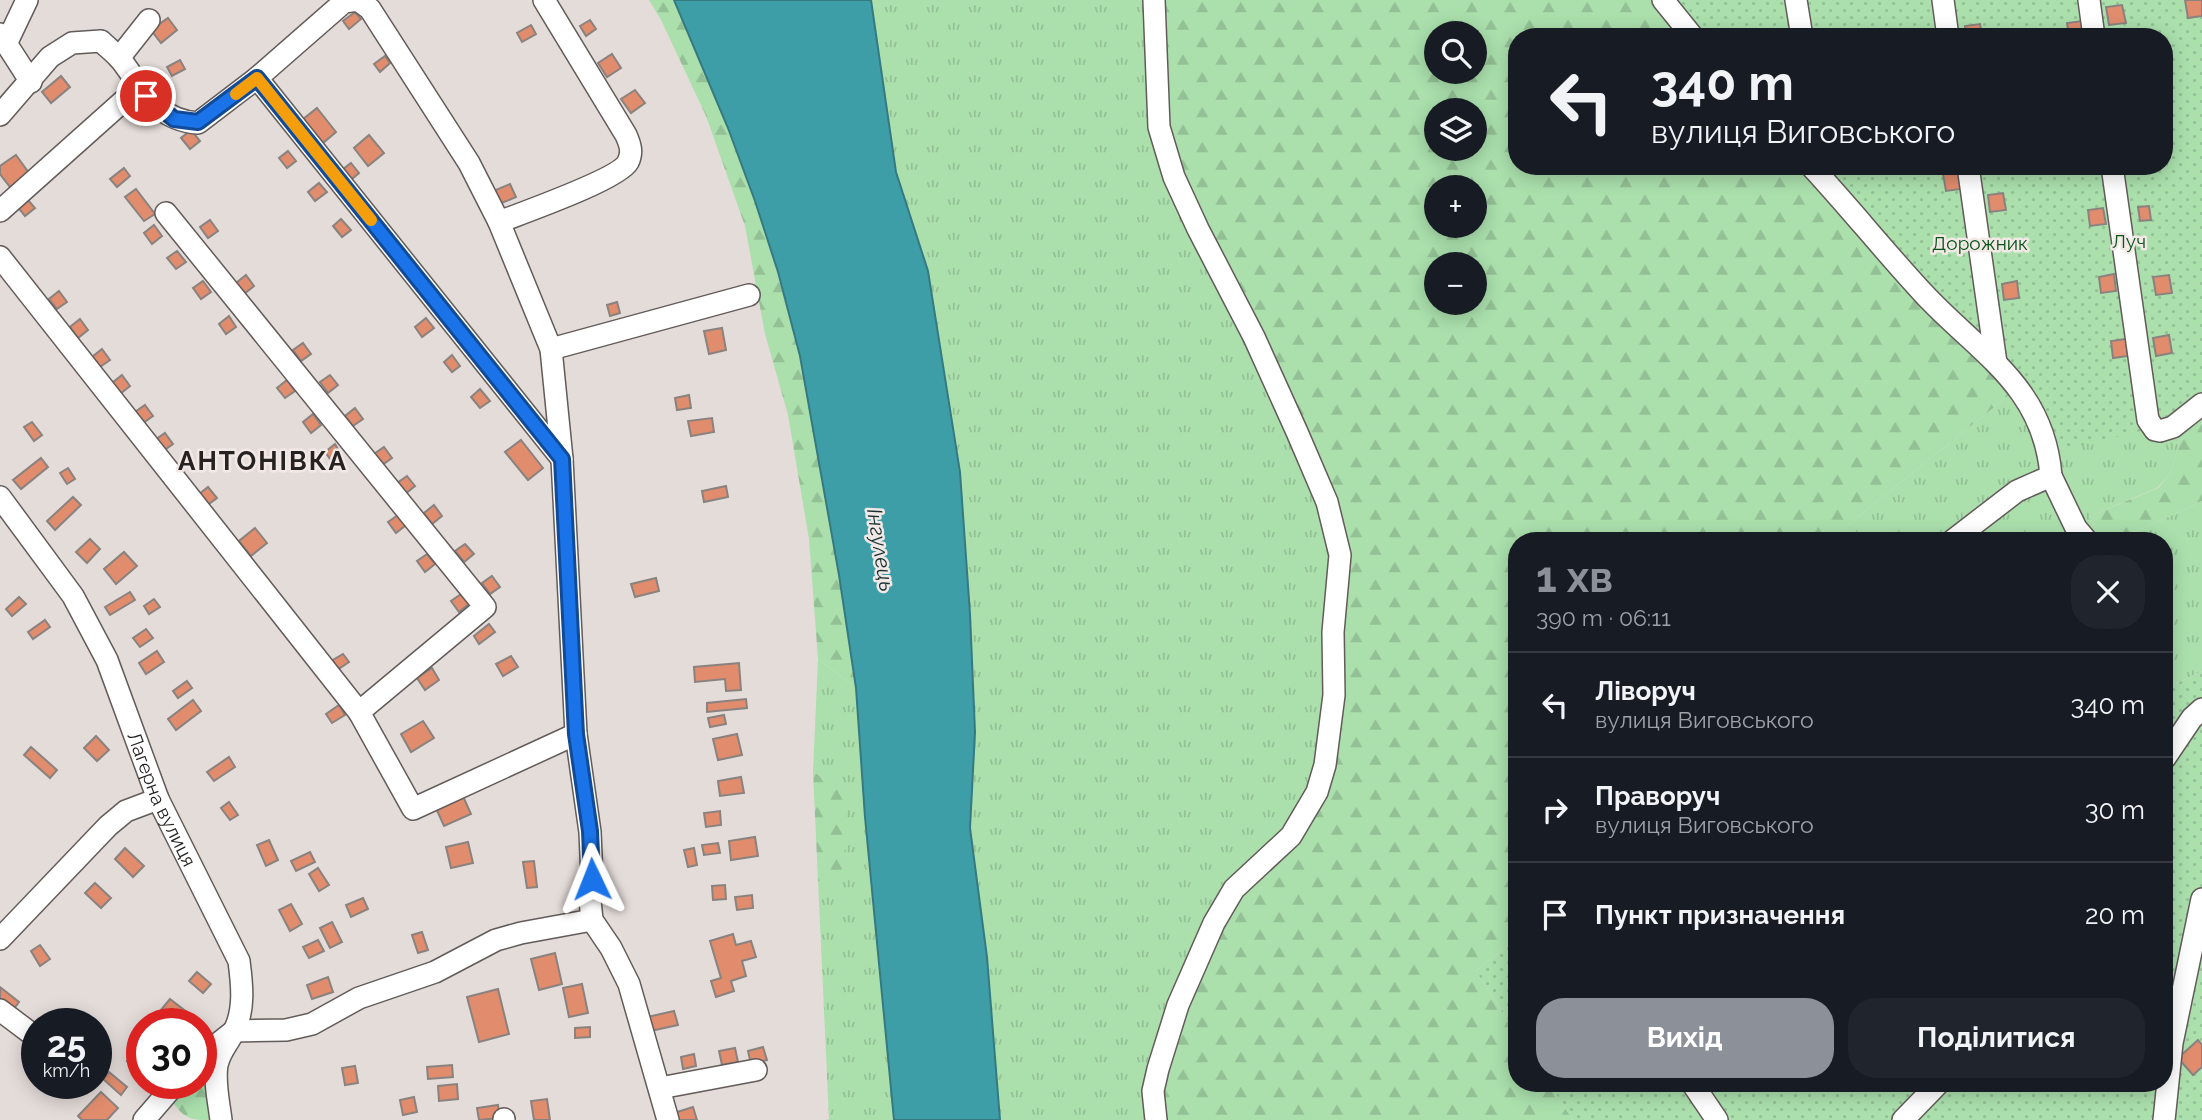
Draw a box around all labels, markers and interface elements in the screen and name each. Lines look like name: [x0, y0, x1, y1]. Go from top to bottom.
map controls: [1424, 21, 1487, 315]
button: search: [1424, 21, 1487, 84]
text: 340 m: [1651, 54, 1794, 111]
icon: left: [1536, 56, 1627, 147]
pin: [116, 66, 176, 126]
icon: arrive: [127, 77, 165, 115]
button: layers: [1424, 98, 1487, 161]
text: вулиця Виговського: [1651, 113, 1955, 150]
button: +: [1424, 175, 1487, 238]
park label: Луч: [2112, 230, 2146, 252]
park label: Дорожник: [1932, 232, 2028, 254]
button: −: [1424, 252, 1487, 315]
district label: АНТОНІВКА: [178, 446, 348, 476]
water label: Інгулець: [862, 507, 900, 593]
text: 1 хв: [1536, 553, 1613, 602]
button: close: [2071, 555, 2145, 629]
text: 390 m · 06:11: [1536, 604, 1671, 631]
text: Ліворуч: [1595, 676, 1696, 706]
icon: left: [1536, 686, 1574, 724]
text: 340 m: [2070, 690, 2145, 720]
text: вулиця Виговського: [1595, 706, 1814, 733]
street label: Лагерна вулиця: [123, 729, 201, 870]
text: Праворуч: [1595, 781, 1720, 811]
icon: right: [1536, 791, 1574, 829]
text: 30 m: [2085, 795, 2145, 825]
text: вулиця Виговського: [1595, 811, 1814, 838]
position arrow: [555, 842, 629, 916]
icon: arrive: [1536, 896, 1574, 934]
text: Пункт призначення: [1595, 900, 1845, 930]
text: 20 m: [2085, 900, 2145, 930]
button: Вихід: [1536, 998, 1834, 1078]
button: Поділитися: [1848, 998, 2145, 1078]
speed limit sign: 30: [126, 1008, 217, 1099]
text: 25: [47, 1024, 86, 1065]
text: km/h: [43, 1060, 90, 1081]

